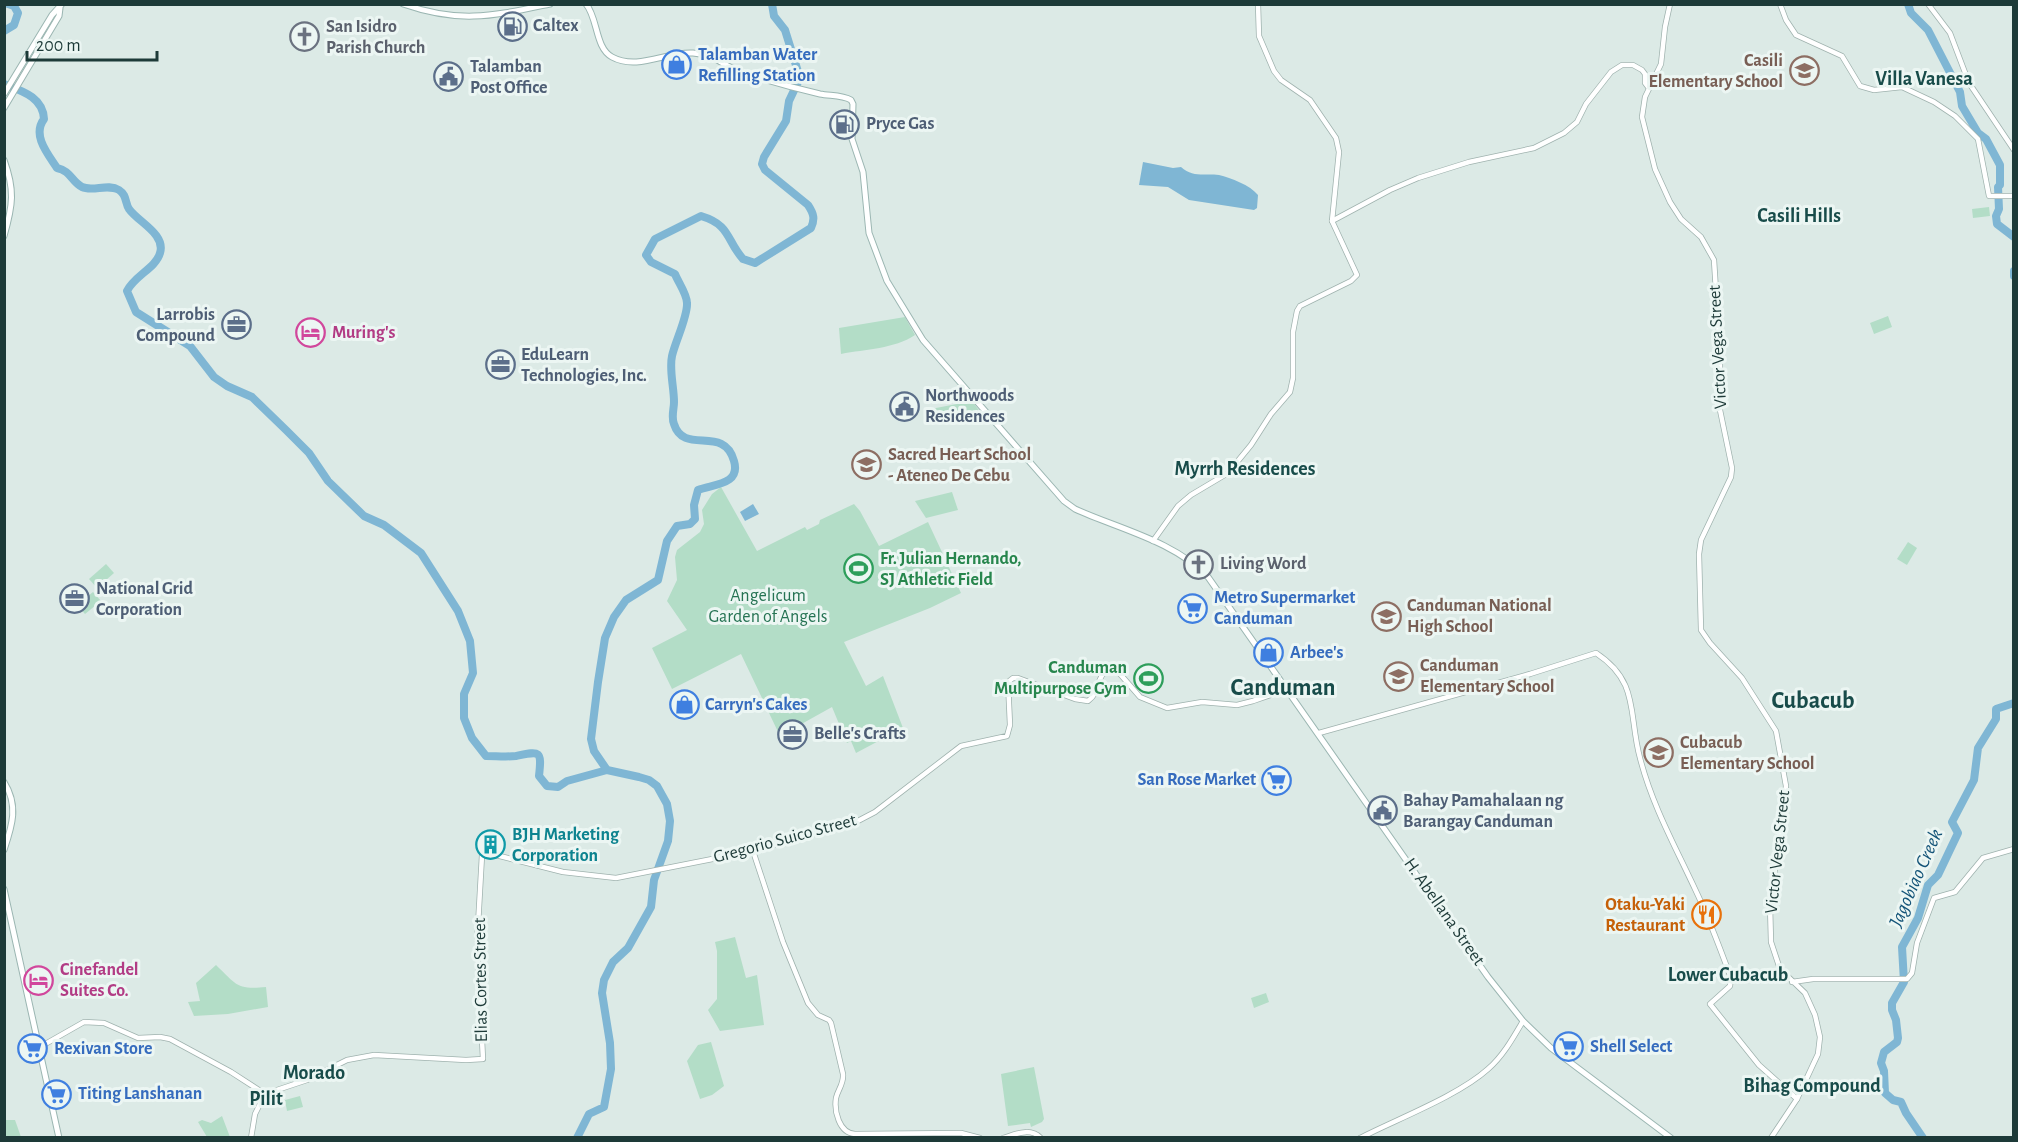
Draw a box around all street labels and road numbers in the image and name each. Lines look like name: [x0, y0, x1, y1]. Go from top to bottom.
street label: Victor Vega Street: [1706, 284, 1730, 409]
street label: Victor Vega Street: [1763, 789, 1793, 915]
street label: Gregorio Suico Street: [712, 811, 859, 867]
street label: H. Abellana Street: [1400, 855, 1488, 969]
street label: Elias Cortes Street: [471, 917, 491, 1042]

